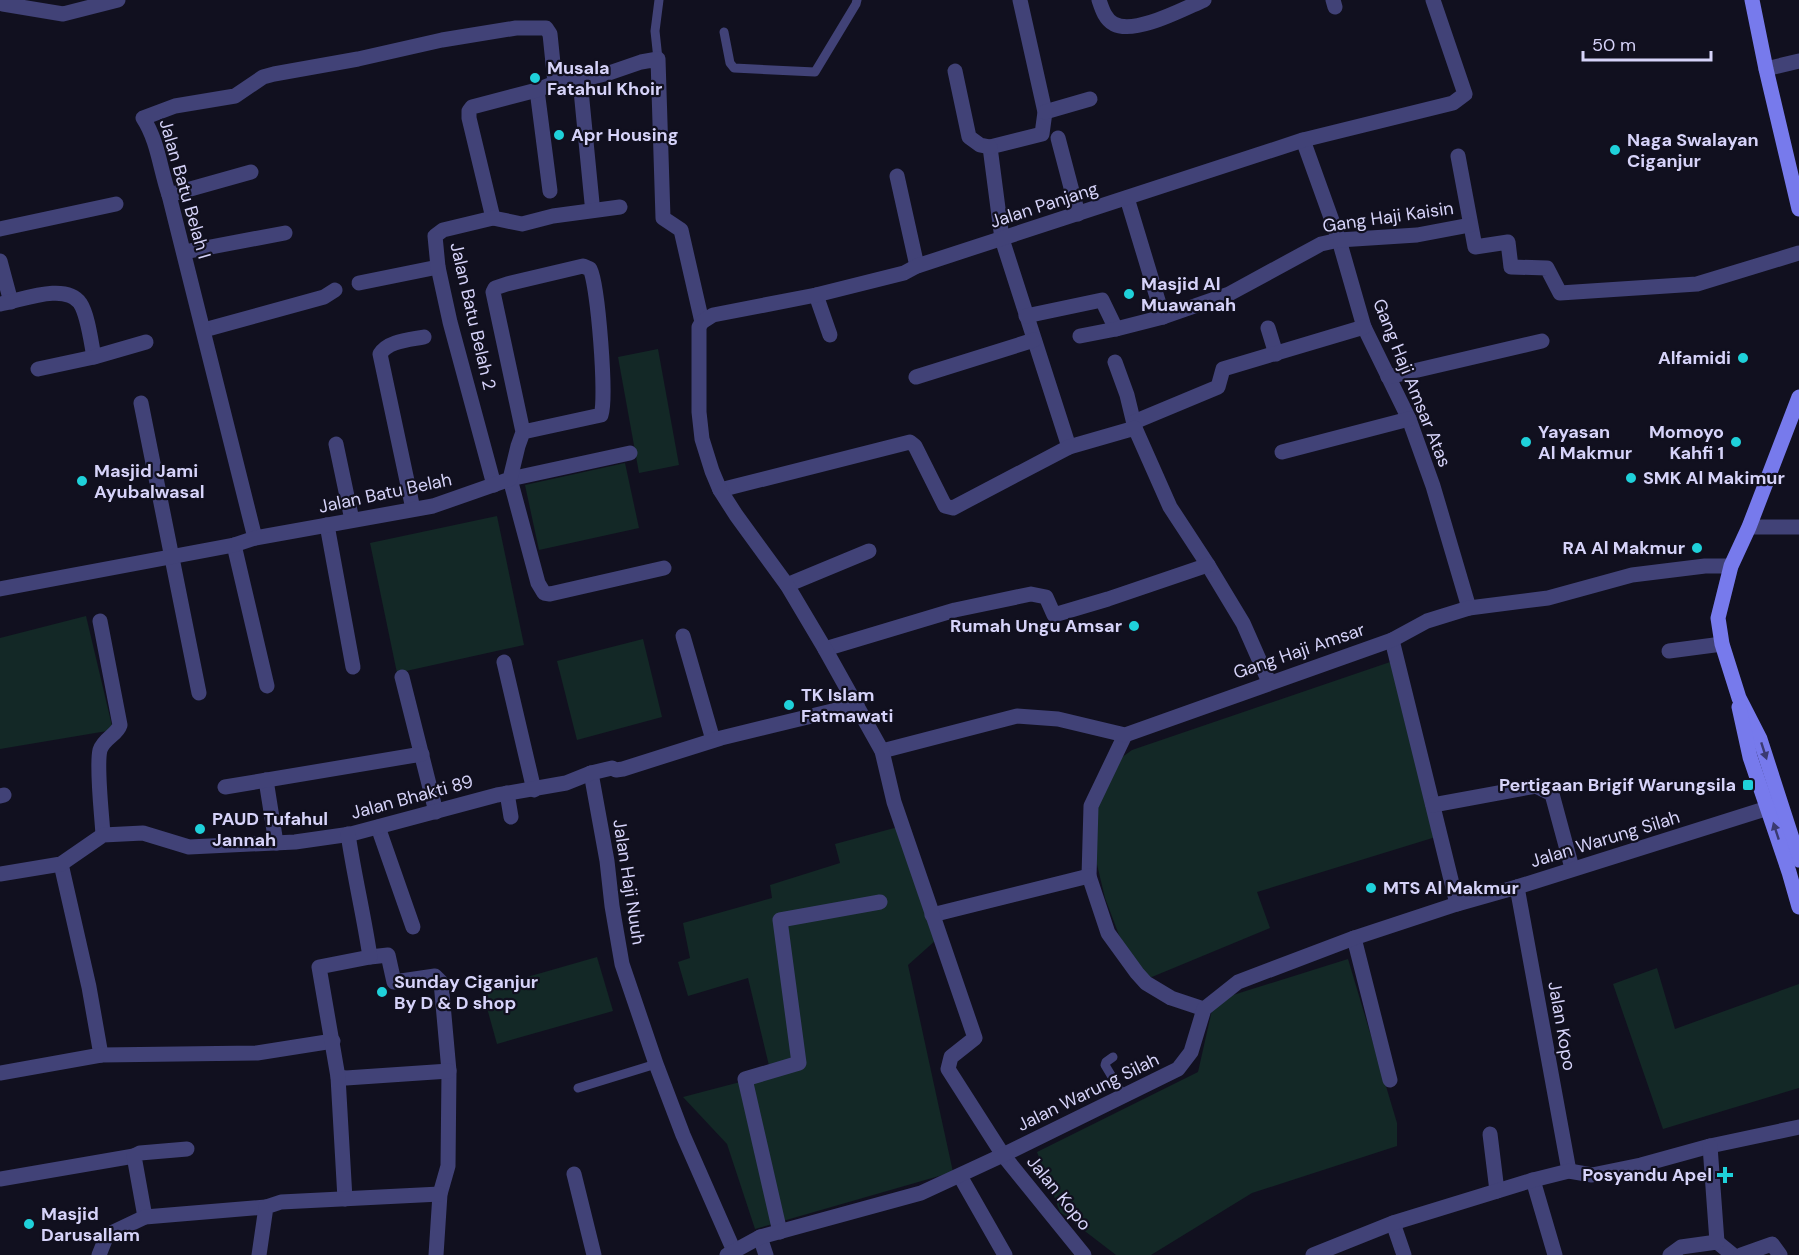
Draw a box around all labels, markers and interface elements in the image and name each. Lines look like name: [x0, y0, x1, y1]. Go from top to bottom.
scale bar: [1583, 24, 1710, 62]
text: 50 m: [1592, 33, 1636, 57]
place label: Musala Fatahul Khoir: [547, 56, 662, 101]
marker: Musala Fatahul Khoir: [528, 71, 542, 85]
street label: Jalan Batu Belah I: [154, 116, 216, 262]
place label: Apr Housing: [571, 123, 678, 147]
marker: Apr Housing: [552, 128, 566, 142]
place label: Naga Swalayan Ciganjur: [1627, 128, 1759, 173]
marker: Naga Swalayan Ciganjur: [1608, 143, 1622, 157]
street label: Jalan Panjang: [987, 176, 1101, 234]
street label: Gang Haji Kaisin: [1321, 196, 1455, 238]
street label: Jalan Batu Belah 2: [444, 240, 502, 392]
place label: Masjid Al Muawanah: [1141, 272, 1236, 317]
marker: Masjid Al Muawanah: [1122, 287, 1136, 301]
street label: Gang Haji Amsar Atas: [1367, 295, 1457, 471]
place label: Alfamidi: [1658, 346, 1731, 370]
marker: Alfamidi: [1736, 351, 1750, 365]
place label: Yayasan Al Makmur: [1538, 420, 1632, 465]
place label: Momoyo Kahfi 1: [1649, 420, 1724, 465]
marker: Yayasan Al Makmur: [1519, 435, 1533, 449]
marker: Momoyo Kahfi 1: [1729, 435, 1743, 449]
place label: Masjid Jami Ayubalwasal: [94, 459, 205, 504]
place label: SMK Al Makimur: [1643, 466, 1785, 490]
street label: Jalan Batu Belah: [316, 467, 454, 519]
marker: SMK Al Makimur: [1624, 471, 1638, 485]
marker: Masjid Jami Ayubalwasal: [75, 474, 89, 488]
place label: RA Al Makmur: [1563, 536, 1685, 560]
marker: RA Al Makmur: [1690, 541, 1704, 555]
place label: Rumah Ungu Amsar: [950, 614, 1122, 638]
street label: Gang Haji Amsar: [1230, 617, 1368, 685]
marker: Rumah Ungu Amsar: [1127, 619, 1141, 633]
place label: TK Islam Fatmawati: [801, 683, 893, 728]
marker: TK Islam Fatmawati: [782, 698, 796, 712]
one-way arrow: [1760, 742, 1769, 760]
street label: Jalan Bhakti 89: [348, 769, 476, 825]
place label: Pertigaan Brigif Warungsila: [1499, 773, 1736, 797]
marker: Pertigaan Brigif Warungsila: [1741, 778, 1755, 792]
street label: Jalan Warung Silah: [1527, 805, 1683, 873]
place label: PAUD Tufahul Jannah: [212, 807, 328, 852]
street label: Jalan Haji Nuuh: [607, 818, 651, 946]
marker: PAUD Tufahul Jannah: [193, 822, 207, 836]
one-way arrow: [1770, 822, 1780, 840]
place label: MTS Al Makmur: [1383, 876, 1519, 900]
marker: MTS Al Makmur: [1364, 881, 1378, 895]
place label: Sunday Ciganjur By D & D shop: [394, 970, 538, 1015]
street label: Jalan Kopo: [1542, 979, 1582, 1073]
marker: Sunday Ciganjur By D & D shop: [375, 985, 389, 999]
street label: Jalan Warung Silah: [1013, 1047, 1163, 1137]
street label: Jalan Kopo: [1021, 1150, 1097, 1236]
place label: Posyandu Apel: [1582, 1163, 1712, 1187]
marker: Posyandu Apel: [1716, 1166, 1734, 1184]
place label: Masjid Darusallam: [41, 1202, 140, 1247]
marker: Masjid Darusallam: [22, 1217, 36, 1231]

